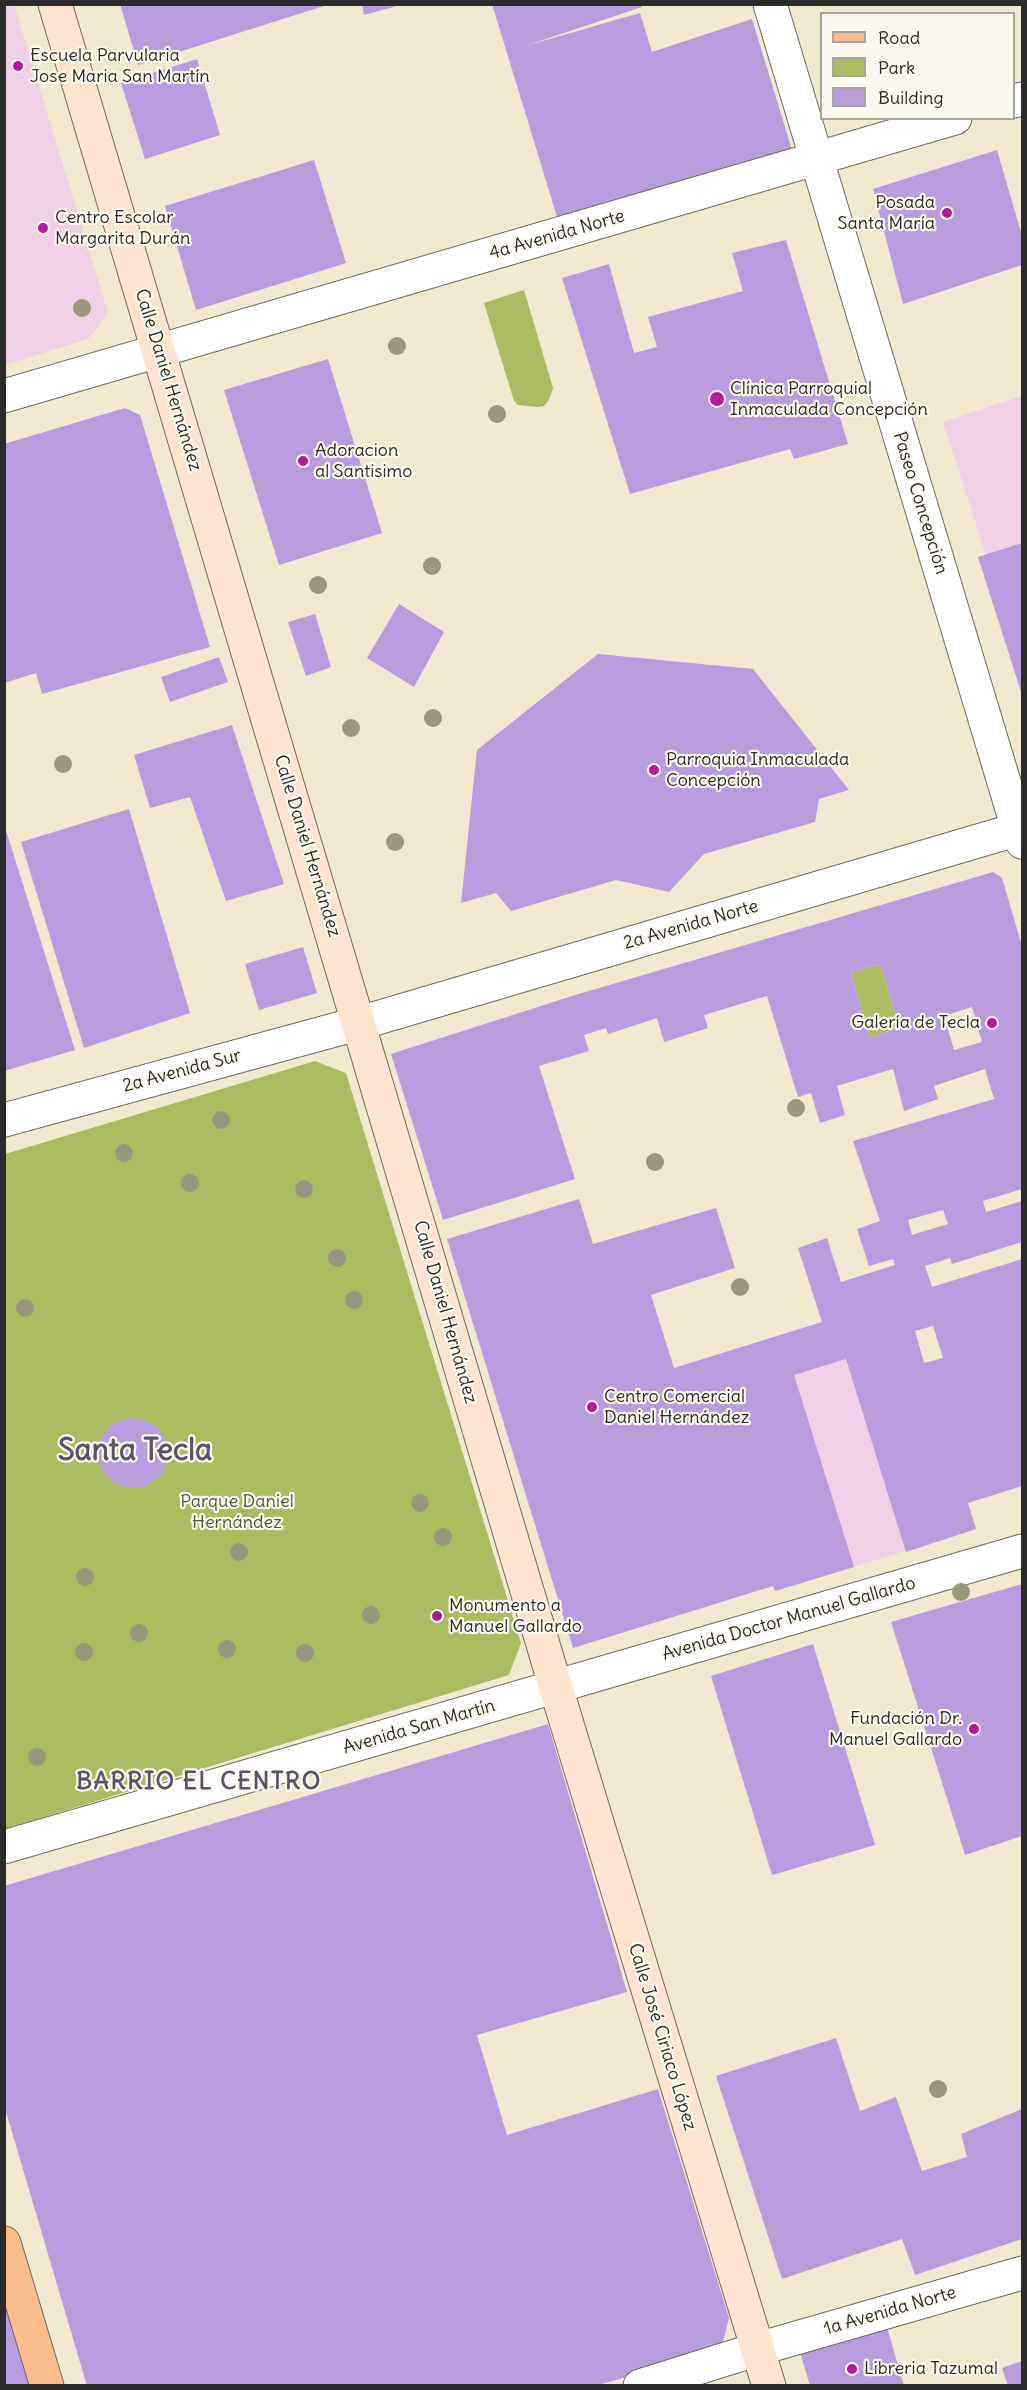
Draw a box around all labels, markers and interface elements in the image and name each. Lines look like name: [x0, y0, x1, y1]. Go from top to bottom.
legend: [820, 12, 1015, 120]
text: Road: [878, 26, 920, 49]
place label: Escuela Parvularia Jose Maria San Martín: [30, 45, 210, 88]
text: Park: [878, 56, 915, 79]
marker: Escuela Parvularia Jose Maria San Martín: [11, 59, 25, 73]
text: Building: [878, 86, 943, 109]
place label: Posada Santa María: [837, 192, 935, 234]
street label: 4a Avenida Norte: [487, 205, 627, 265]
marker: Posada Santa María: [940, 206, 954, 220]
place label: Centro Escolar Margarita Durán: [55, 207, 190, 250]
marker: Centro Escolar Margarita Durán: [36, 221, 50, 235]
street label: Calle Daniel Hernández: [130, 286, 206, 474]
place label: Clínica Parroquial Inmaculada Concepción: [730, 378, 928, 420]
marker: Clínica Parroquial Inmaculada Concepción: [708, 390, 726, 408]
street label: Paseo Concepción: [888, 429, 952, 577]
place label: Adoracion al Santisimo: [315, 440, 412, 482]
marker: Adoracion al Santisimo: [296, 454, 310, 468]
place label: Parroquia Inmaculada Concepción: [666, 749, 849, 792]
street label: Calle Daniel Hernández: [269, 752, 345, 940]
marker: Parroquia Inmaculada Concepción: [647, 763, 661, 777]
street label: 2a Avenida Norte: [621, 895, 761, 955]
place label: Galería de Tecla: [851, 1012, 980, 1034]
marker: Galería de Tecla: [985, 1016, 999, 1030]
street label: 2a Avenida Sur: [120, 1045, 244, 1097]
street label: Calle Daniel Hernández: [409, 1218, 481, 1406]
place label: Centro Comercial Daniel Hernández: [604, 1386, 749, 1428]
marker: Centro Comercial Daniel Hernández: [585, 1400, 599, 1414]
district label: Santa Tecla: [58, 1433, 212, 1469]
park label: Parque Daniel Hernández: [180, 1491, 294, 1534]
street label: Avenida Doctor Manuel Gallardo: [660, 1572, 918, 1666]
place label: Monumento a Manuel Gallardo: [449, 1595, 582, 1638]
marker: Monumento a Manuel Gallardo: [430, 1609, 444, 1623]
street label: Avenida San Martín: [341, 1695, 497, 1759]
place label: Fundación Dr. Manuel Gallardo: [829, 1708, 962, 1750]
marker: Fundación Dr. Manuel Gallardo: [967, 1722, 981, 1736]
district label: BARRIO EL CENTRO: [76, 1768, 322, 1796]
street label: Calle José Ciriaco López: [623, 1941, 701, 2133]
street label: 1a Avenida Norte: [821, 2282, 959, 2340]
place label: Libreria Tazumal: [864, 2358, 998, 2380]
marker: Libreria Tazumal: [845, 2362, 859, 2376]

